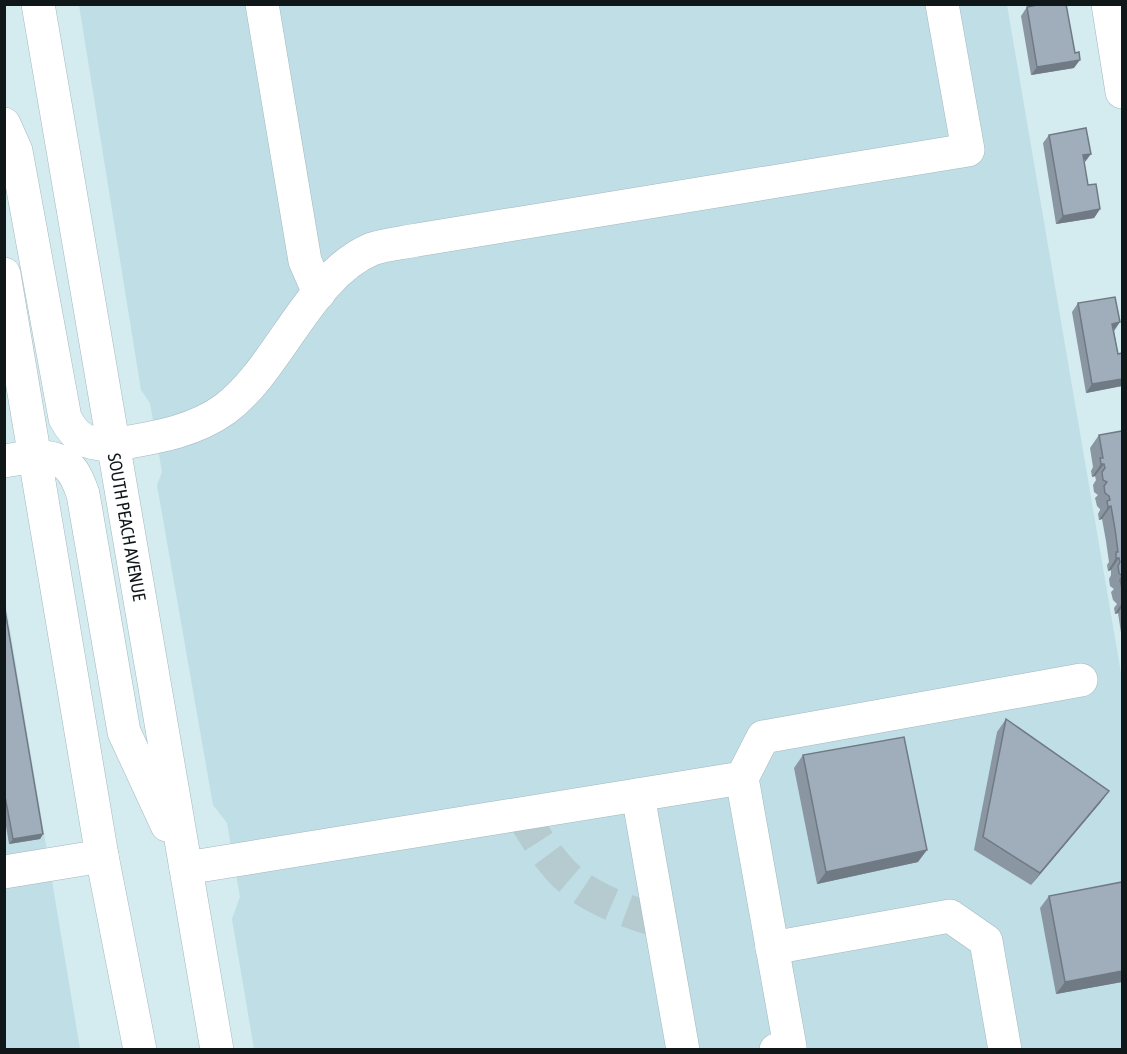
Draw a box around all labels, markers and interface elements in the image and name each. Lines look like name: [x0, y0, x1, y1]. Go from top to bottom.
street label: SOUTH PEACH AVENUE: [104, 451, 150, 603]

